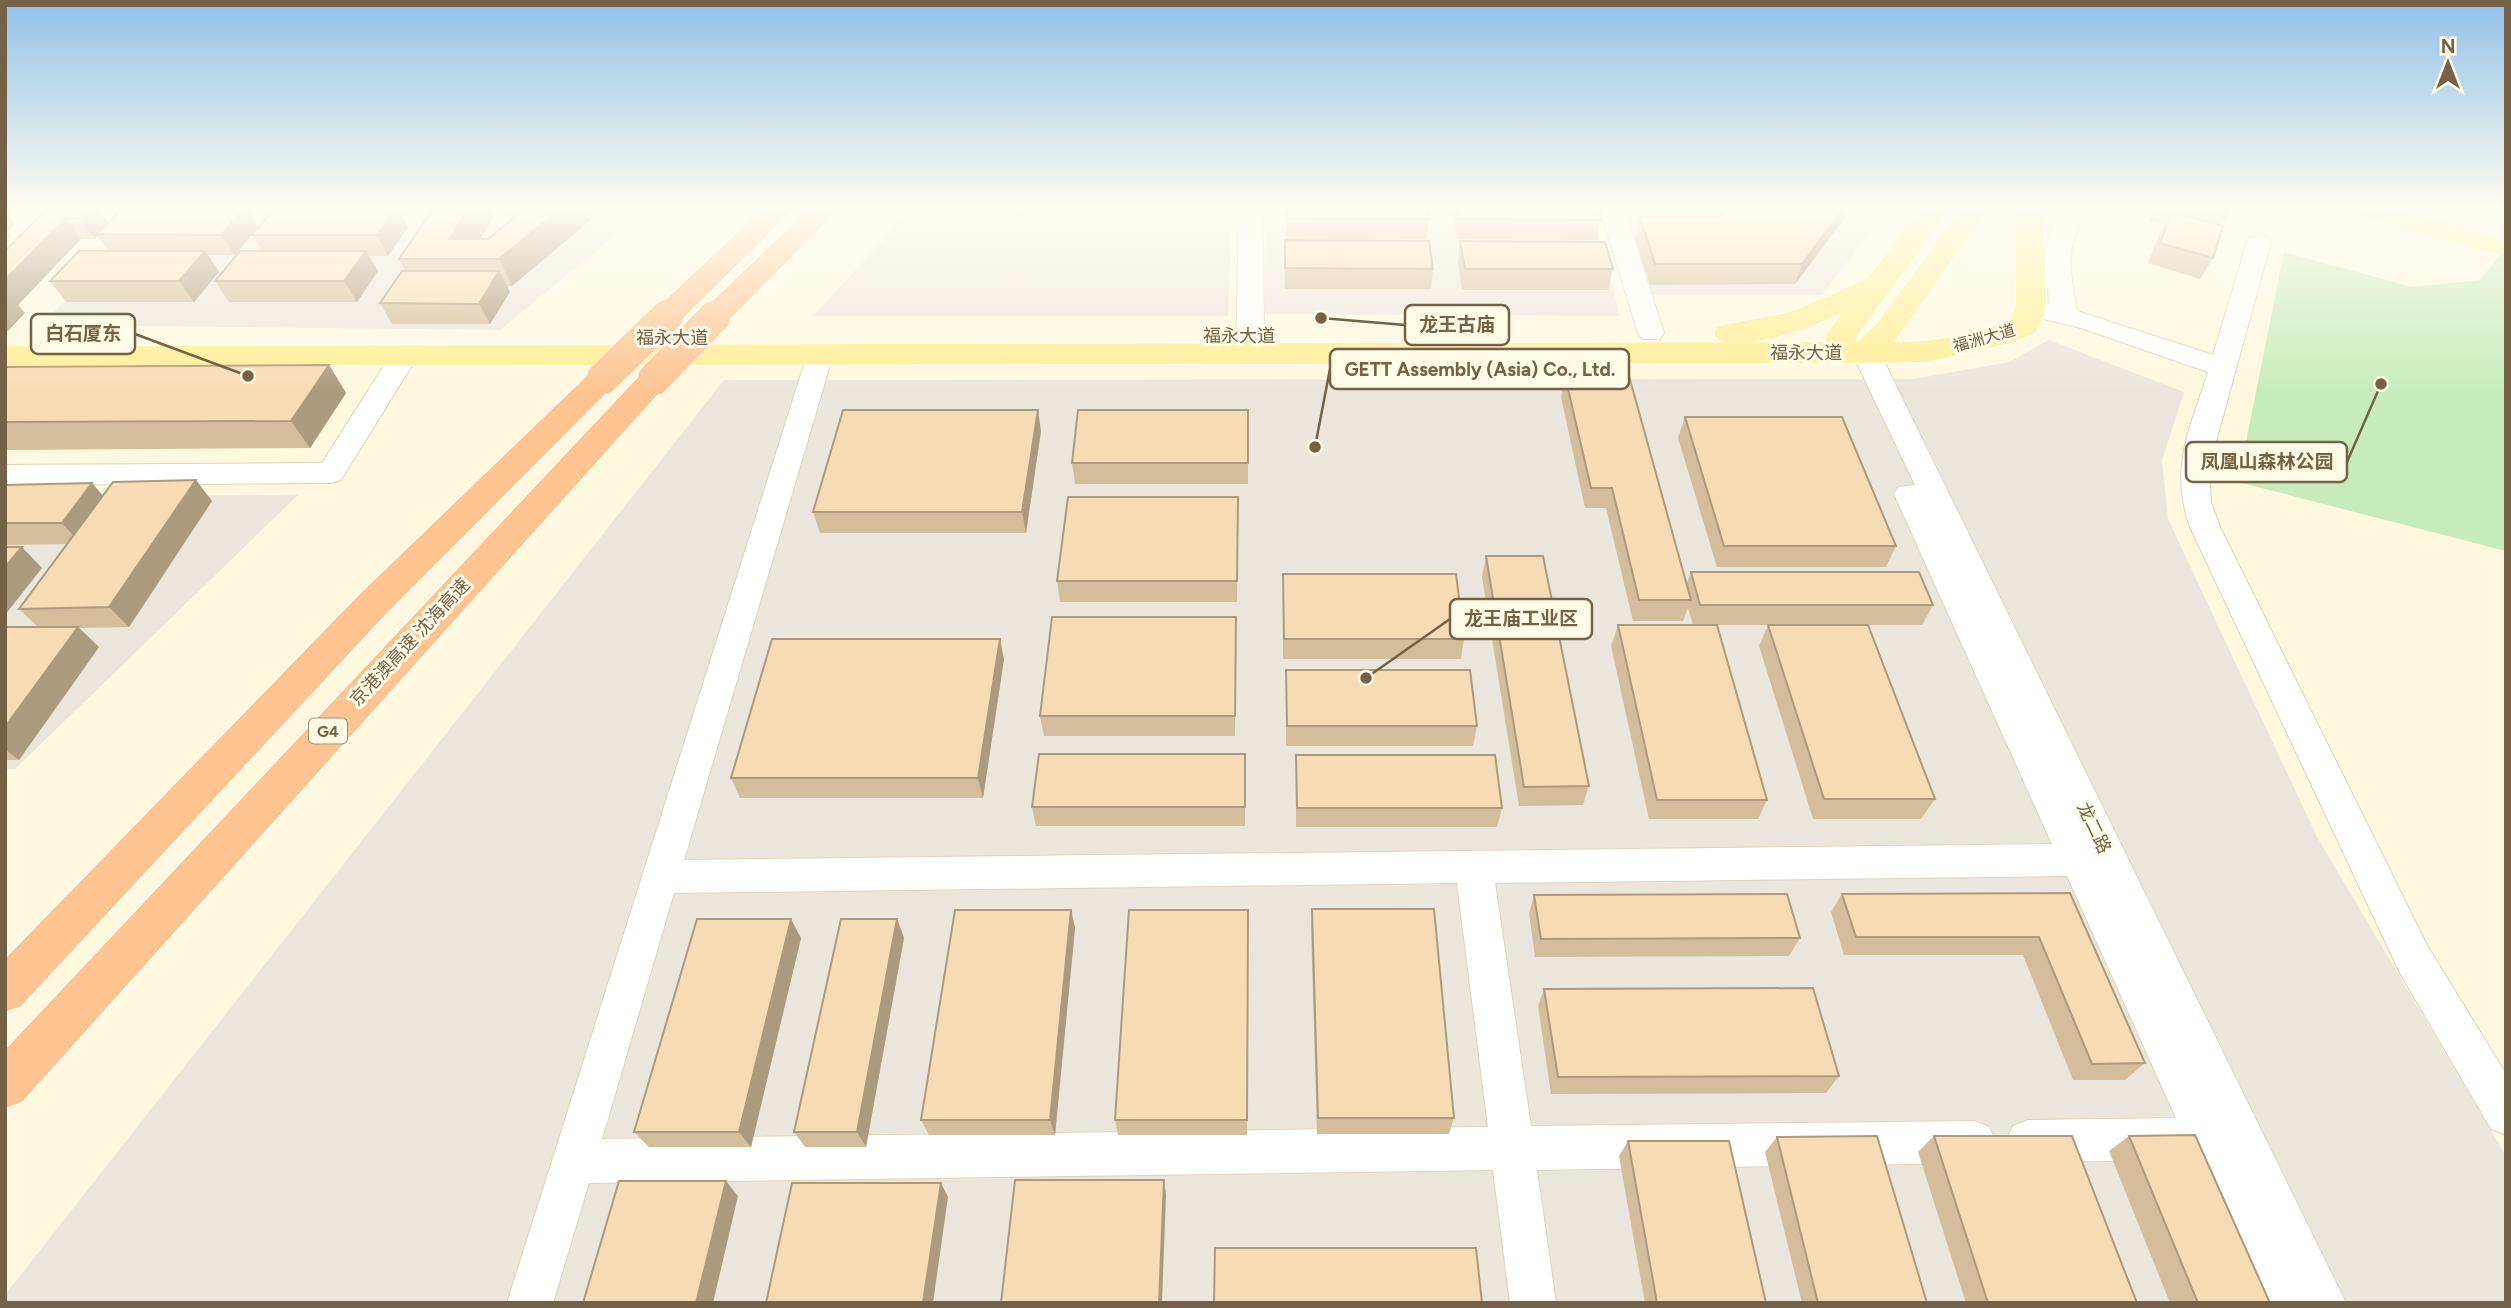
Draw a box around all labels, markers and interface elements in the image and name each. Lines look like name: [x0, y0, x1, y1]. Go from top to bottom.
north arrow: [2413, 28, 2483, 98]
text: N: [2441, 35, 2455, 58]
callout: 龙王古庙: [1405, 305, 1509, 345]
text: 龙王古庙: [1419, 313, 1495, 336]
callout: 白石厦东: [31, 314, 135, 354]
street label: 福洲大道: [1951, 320, 2017, 356]
text: 白石厦东: [45, 322, 121, 345]
street label: 福永大道: [1203, 325, 1275, 347]
street label: 福永大道: [636, 327, 708, 349]
street label: 福永大道: [1770, 342, 1842, 364]
callout: GETT Assembly (Asia) Co., Ltd.: [1330, 349, 1629, 389]
text: GETT Assembly (Asia) Co., Ltd.: [1344, 358, 1616, 381]
callout: 凤凰山森林公园: [2186, 442, 2347, 482]
text: 凤凰山森林公园: [2200, 450, 2334, 473]
street label: 京港澳高速 沈海高速: [345, 574, 475, 710]
callout: 龙王庙工业区: [1450, 599, 1592, 639]
text: 龙王庙工业区: [1464, 607, 1578, 630]
road number: G4: [309, 718, 347, 744]
street label: 龙二路: [2072, 799, 2116, 857]

